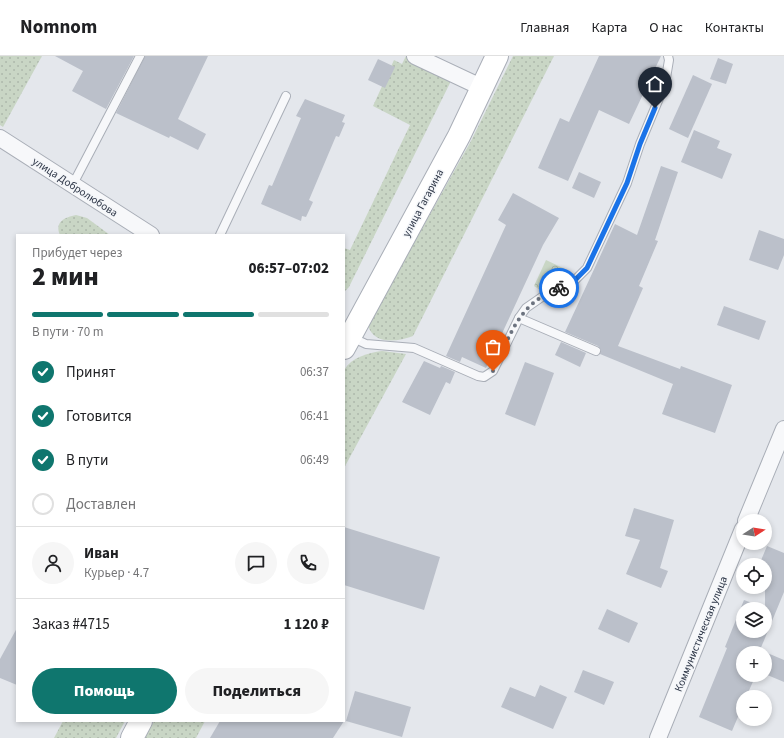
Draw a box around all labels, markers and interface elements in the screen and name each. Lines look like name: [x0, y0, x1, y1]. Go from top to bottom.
text: Nomnom: [20, 14, 97, 41]
text: Главная: [520, 18, 569, 38]
text: Карта: [591, 18, 627, 38]
text: О нас: [649, 18, 683, 38]
text: Контакты: [705, 18, 764, 38]
pin: [638, 67, 672, 108]
icon: home: [644, 73, 666, 95]
street label: улица Добролюбова: [29, 154, 121, 220]
street label: улица Гагарина: [399, 166, 447, 240]
text: Прибудет через: [32, 244, 122, 262]
text: 2 мин: [32, 258, 99, 295]
text: 06:57–07:02: [248, 258, 329, 279]
courier: [539, 268, 579, 308]
icon: bike: [548, 277, 570, 299]
text: В пути · 70 m: [32, 323, 104, 341]
pin: [476, 330, 510, 371]
icon: bag: [482, 336, 504, 358]
icon: check: [32, 361, 54, 383]
text: Принят: [66, 362, 116, 383]
text: 06:37: [300, 363, 329, 381]
icon: check: [32, 405, 54, 427]
text: Готовится: [66, 406, 132, 427]
text: 06:41: [300, 407, 329, 425]
icon: check: [32, 449, 54, 471]
text: В пути: [66, 450, 109, 471]
text: 06:49: [300, 451, 329, 469]
text: Доставлен: [66, 494, 136, 515]
north arrow: [736, 514, 772, 550]
map controls: [736, 514, 772, 726]
button: person: [32, 542, 74, 584]
button: chat: [235, 542, 277, 584]
button: phone: [287, 542, 329, 584]
text: Иван: [84, 543, 119, 564]
button: locate: [736, 558, 772, 594]
text: Курьер · 4.7: [84, 564, 149, 582]
street label: Коммунистическая улица: [671, 574, 731, 694]
button: layers: [736, 602, 772, 638]
text: Заказ #4715: [32, 614, 110, 635]
text: 1 120 ₽: [283, 614, 329, 635]
button: +: [736, 646, 772, 682]
button: Помощь: [32, 668, 177, 714]
button: Поделиться: [185, 668, 329, 714]
button: −: [736, 690, 772, 726]

